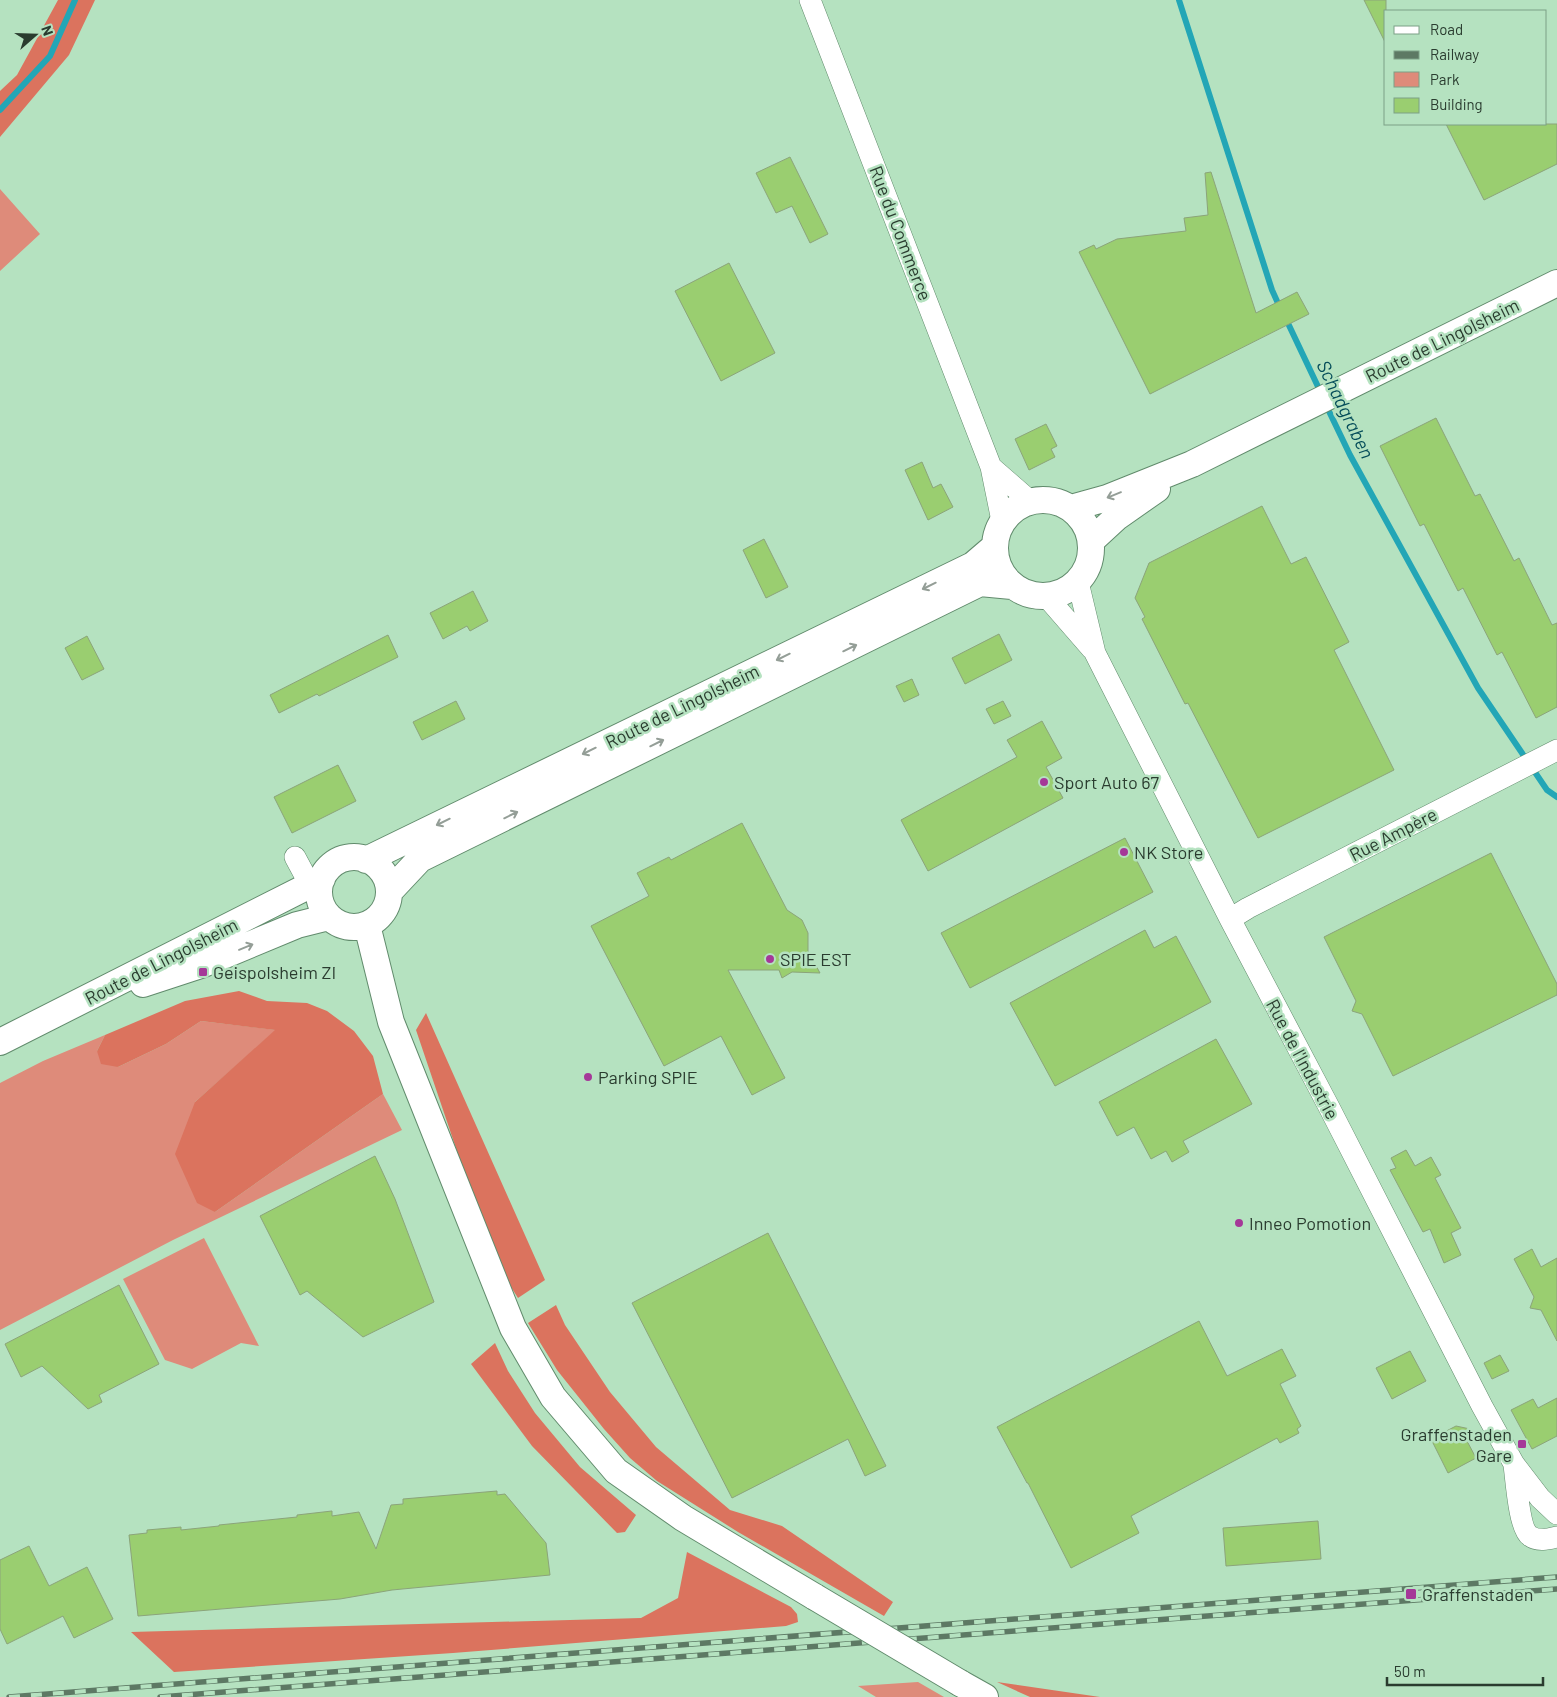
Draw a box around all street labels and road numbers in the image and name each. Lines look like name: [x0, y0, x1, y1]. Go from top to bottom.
street label: Rue du Commerce: [865, 163, 937, 303]
street label: Route de Lingolsheim: [1362, 293, 1522, 387]
street label: Route de Lingolsheim: [602, 659, 762, 753]
street label: Rue Ampère: [1346, 803, 1440, 865]
street label: Route de Lingolsheim: [81, 913, 241, 1009]
street label: Rue de l'Industrie: [1262, 995, 1344, 1123]

